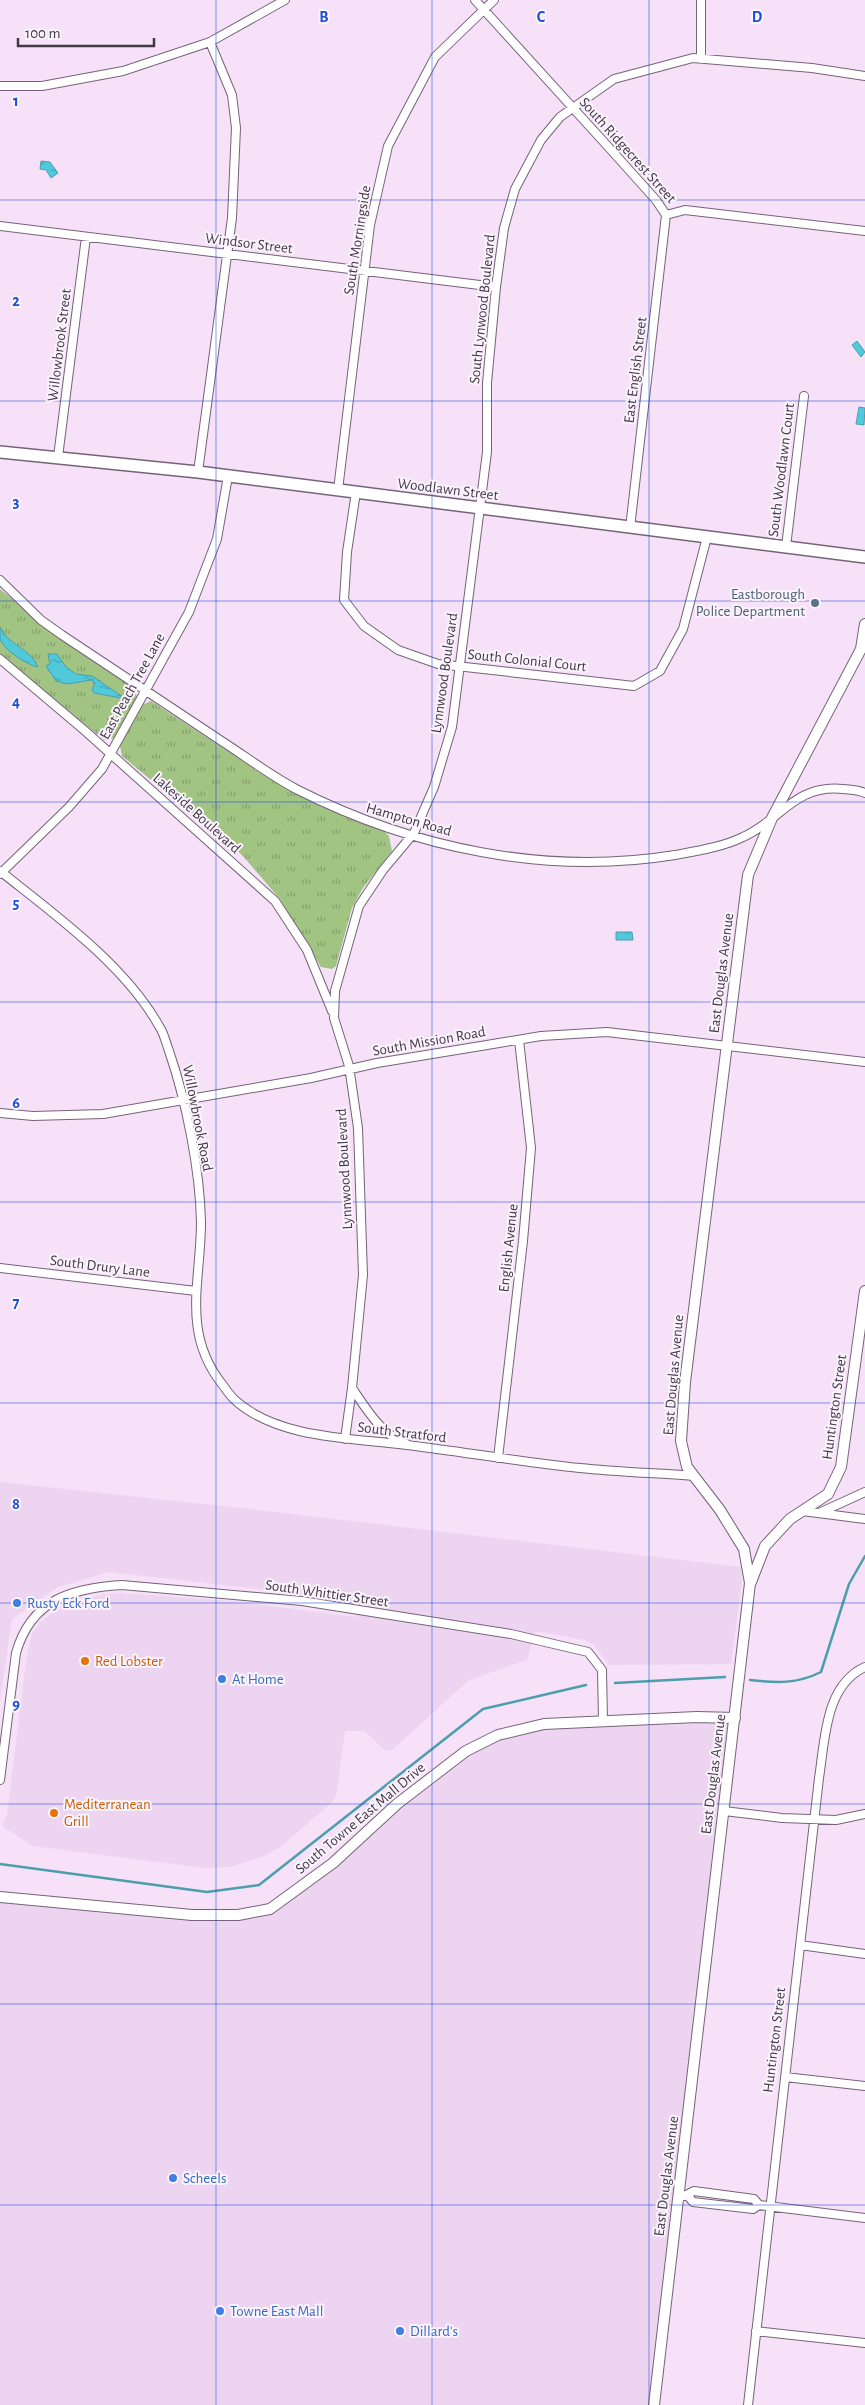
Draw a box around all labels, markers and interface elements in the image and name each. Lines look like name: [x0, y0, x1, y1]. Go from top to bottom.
text: B: [319, 9, 329, 25]
text: C: [537, 9, 546, 25]
text: D: [752, 9, 763, 25]
scale bar: [18, 15, 154, 47]
text: 100 m: [25, 26, 60, 41]
text: 1: [13, 93, 19, 109]
street label: South Ridgecrest Street: [576, 95, 679, 206]
street label: South Morningside: [341, 184, 374, 296]
street label: Windsor Street: [204, 231, 294, 256]
street label: South Lynwood Boulevard: [467, 233, 498, 385]
street label: Willowbrook Street: [45, 288, 74, 402]
text: 2: [12, 293, 20, 309]
street label: East English Street: [622, 316, 650, 424]
street label: South Woodlawn Court: [766, 402, 797, 538]
street label: Woodlawn Street: [397, 476, 499, 503]
text: 3: [13, 494, 20, 510]
place label: Eastborough Police Department: [696, 587, 805, 619]
marker: Eastborough Police Department: [809, 597, 821, 609]
street label: Lynnwood Boulevard: [429, 612, 460, 734]
street label: East Peach Tree Lane: [97, 631, 168, 742]
street label: South Colonial Court: [467, 647, 587, 674]
text: 4: [12, 694, 20, 710]
street label: Lakeside Boulevard: [150, 770, 243, 857]
street label: Hampton Road: [364, 800, 454, 839]
text: 5: [13, 895, 20, 911]
street label: East Douglas Avenue: [707, 912, 736, 1034]
street label: South Mission Road: [371, 1024, 487, 1059]
street label: Willowbrook Road: [180, 1064, 215, 1173]
text: 6: [12, 1095, 20, 1111]
street label: Lynnwood Boulevard: [334, 1108, 355, 1230]
street label: English Avenue: [496, 1203, 521, 1293]
street label: South Drury Lane: [49, 1253, 151, 1280]
text: 7: [13, 1295, 20, 1311]
street label: East Douglas Avenue: [661, 1314, 686, 1436]
street label: Huntington Street: [820, 1353, 849, 1461]
street label: South Stratford: [357, 1420, 447, 1445]
text: 8: [12, 1496, 20, 1512]
street label: South Whittier Street: [264, 1577, 390, 1610]
place label: Rusty Eck Ford: [27, 1596, 110, 1611]
marker: Rusty Eck Ford: [11, 1597, 23, 1609]
place label: Red Lobster: [95, 1654, 163, 1669]
marker: Red Lobster: [79, 1655, 91, 1667]
place label: At Home: [232, 1672, 284, 1687]
marker: At Home: [216, 1673, 228, 1685]
text: 9: [12, 1696, 20, 1712]
street label: East Douglas Avenue: [699, 1713, 728, 1835]
street label: South Towne East Mall Drive: [293, 1760, 428, 1877]
place label: Mediterranean Grill: [64, 1797, 151, 1829]
marker: Mediterranean Grill: [48, 1807, 60, 1819]
street label: Huntington Street: [761, 1986, 788, 2094]
street label: East Douglas Avenue: [652, 2115, 681, 2237]
place label: Scheels: [183, 2171, 226, 2186]
marker: Scheels: [167, 2172, 179, 2184]
place label: Towne East Mall: [230, 2304, 323, 2319]
marker: Towne East Mall: [214, 2305, 226, 2317]
place label: Dillard's: [410, 2324, 458, 2339]
marker: Dillard's: [394, 2325, 406, 2337]

